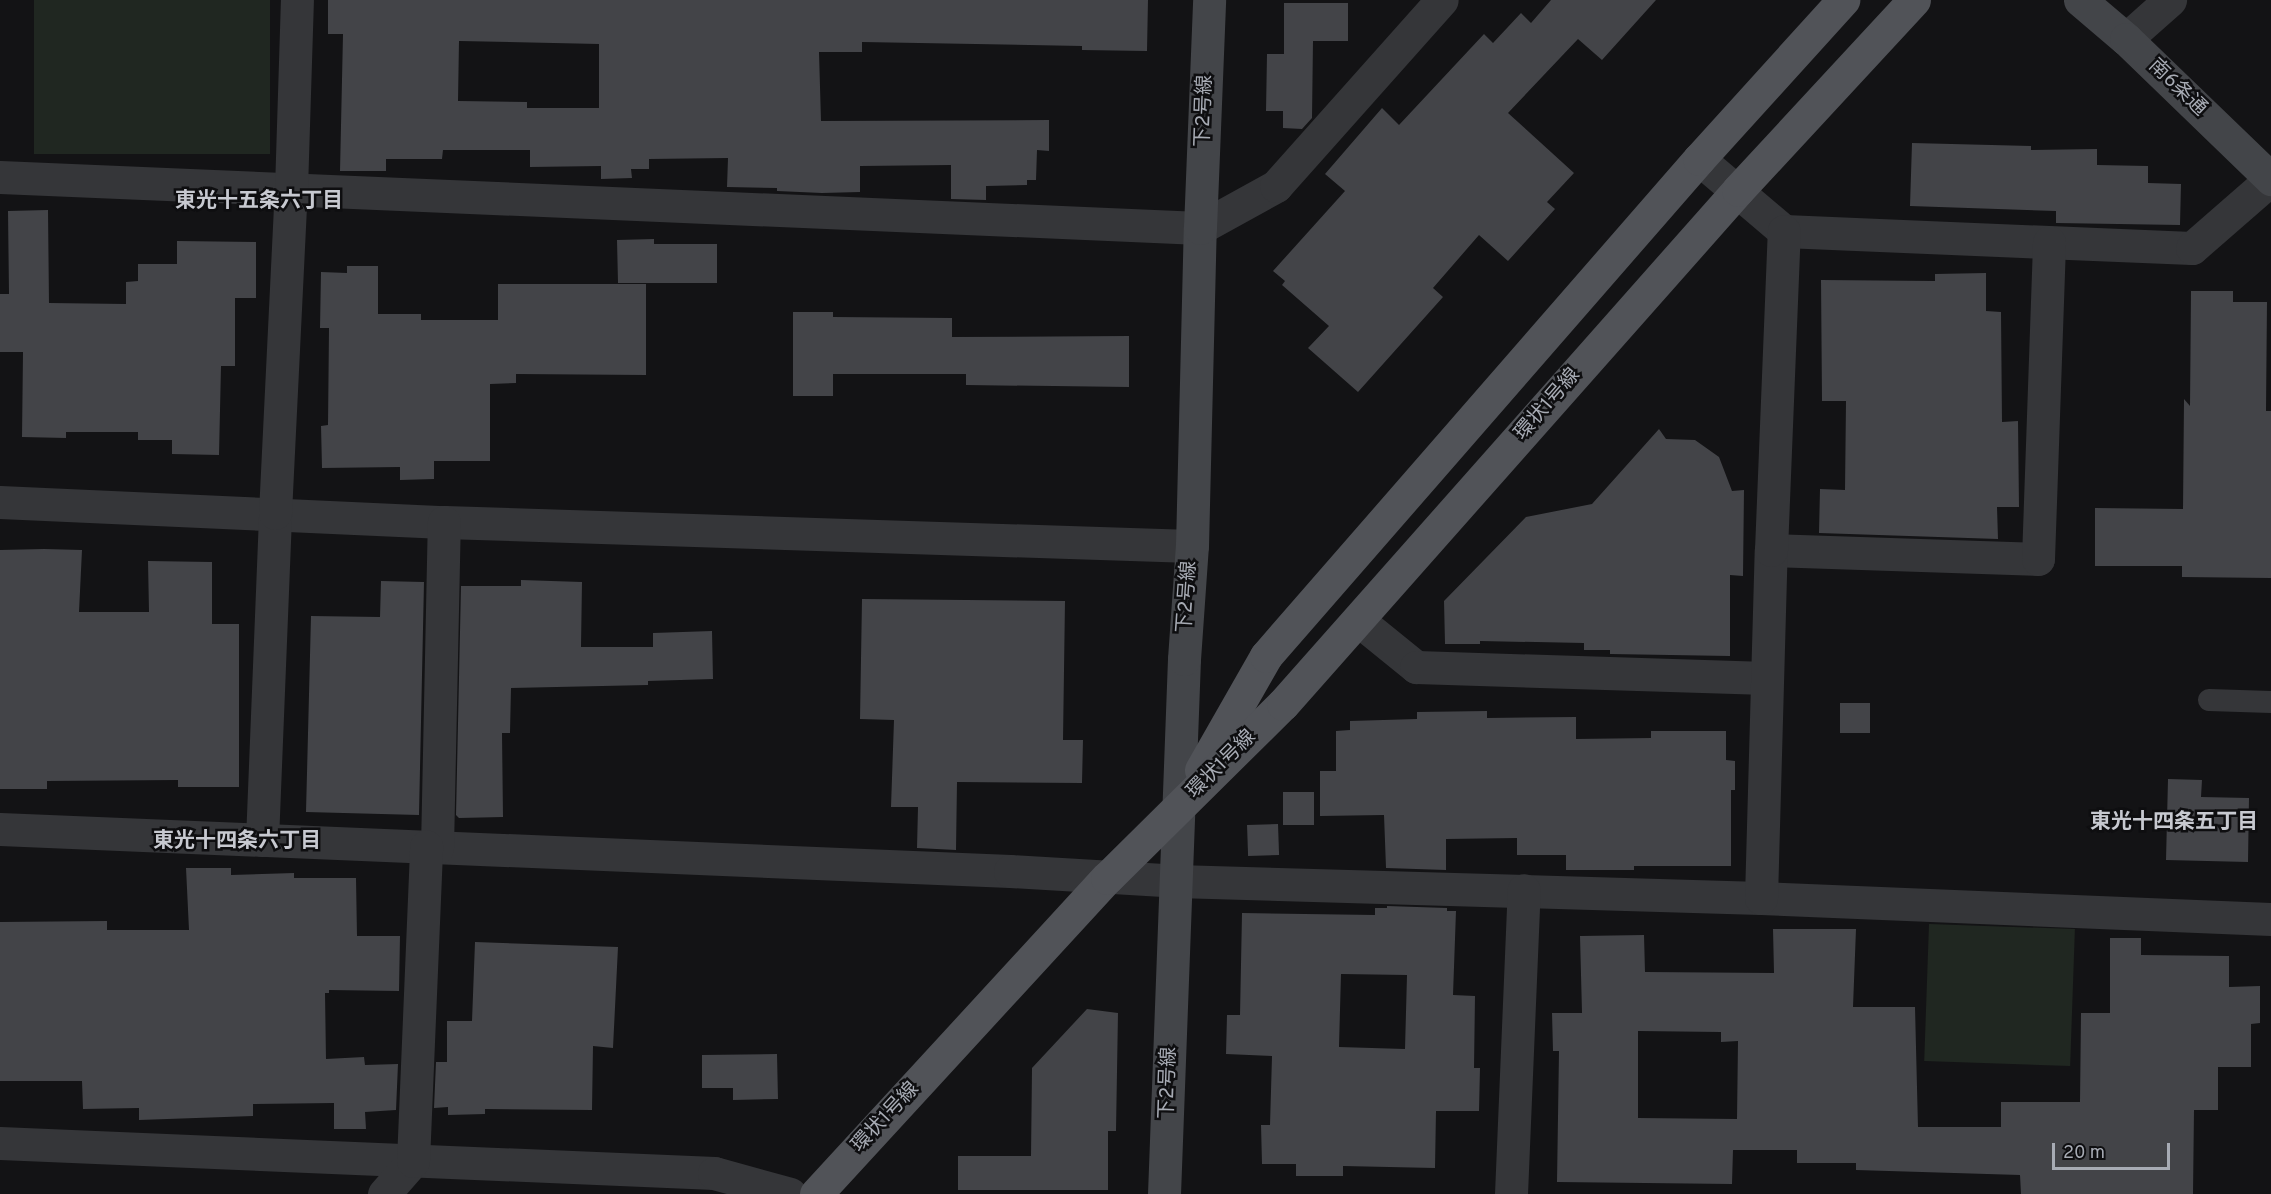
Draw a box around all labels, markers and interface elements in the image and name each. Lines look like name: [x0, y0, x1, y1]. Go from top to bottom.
street label: 南6条通: [2143, 54, 2211, 122]
street label: 下2号線: [1192, 74, 1218, 148]
district label: 東光十五条六丁目: [175, 189, 343, 215]
street label: 環状1号線: [1510, 364, 1586, 446]
street label: 下2号線: [1174, 560, 1202, 634]
street label: 環状1号線: [1183, 726, 1261, 804]
district label: 東光十四条五丁目: [2090, 810, 2258, 836]
district label: 東光十四条六丁目: [153, 829, 321, 855]
street label: 下2号線: [1156, 1046, 1182, 1120]
street label: 環状1号線: [847, 1078, 925, 1158]
scale bar: [2055, 1131, 2174, 1169]
text: 20 m: [2063, 1142, 2105, 1165]

